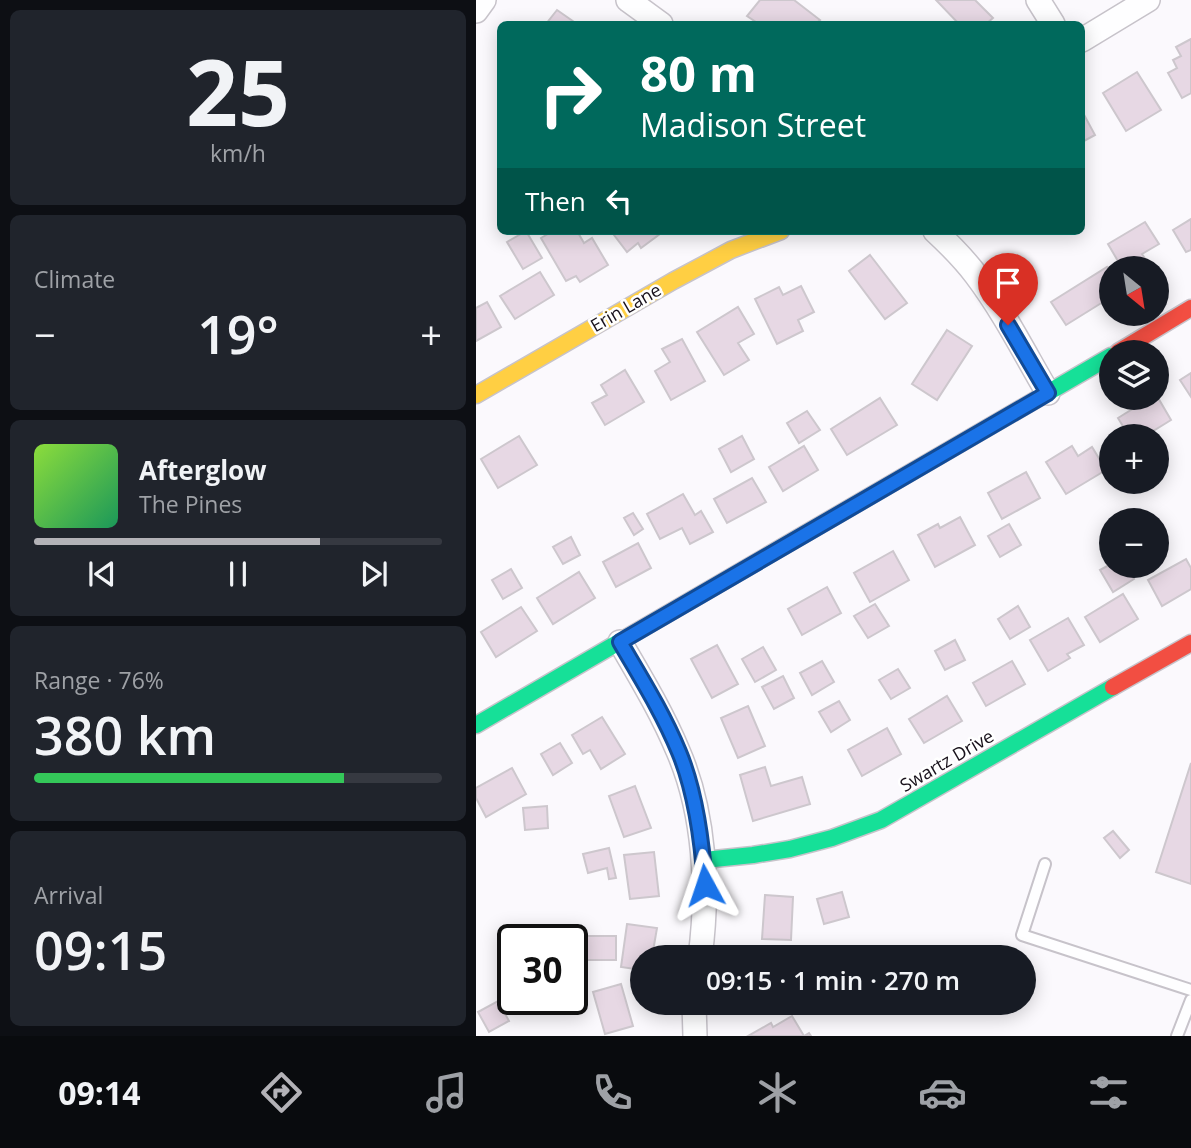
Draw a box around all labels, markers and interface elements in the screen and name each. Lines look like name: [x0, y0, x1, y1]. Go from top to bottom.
text: 25: [186, 29, 290, 153]
text: 80 m: [640, 40, 757, 106]
icon: right: [525, 49, 616, 140]
text: Madison Street: [640, 103, 866, 146]
text: km/h: [210, 137, 266, 169]
icon: left: [600, 182, 638, 220]
text: Then: [525, 183, 586, 219]
pin: [978, 253, 1038, 325]
north arrow: [1099, 256, 1169, 326]
map controls: [1099, 256, 1169, 578]
text: Climate: [34, 263, 115, 295]
icon: arrive: [989, 264, 1027, 302]
street label: Erin Lane: [586, 277, 665, 337]
text: 19°: [197, 298, 279, 369]
text: −: [34, 308, 56, 360]
text: +: [420, 308, 442, 360]
button: layers: [1099, 340, 1169, 410]
button: +: [1099, 424, 1169, 494]
text: Afterglow: [139, 452, 266, 488]
text: The Pines: [139, 488, 242, 520]
button: −: [1099, 508, 1169, 578]
icon: previous: [83, 555, 121, 593]
icon: pause: [219, 555, 257, 593]
icon: next: [355, 555, 393, 593]
text: Range · 76%: [34, 664, 164, 696]
text: 380 km: [34, 699, 216, 770]
street label: Swartz Drive: [895, 724, 998, 797]
position arrow: [668, 848, 742, 922]
text: Arrival: [34, 879, 103, 911]
text: 09:15: [34, 914, 167, 985]
speed limit sign: 30: [497, 924, 588, 1015]
text: 09:15 · 1 min · 270 m: [706, 962, 960, 998]
icon: directions: [257, 1068, 306, 1117]
icon: music: [422, 1068, 471, 1117]
icon: phone: [588, 1068, 637, 1117]
icon: climate: [753, 1068, 802, 1117]
icon: car: [918, 1068, 967, 1117]
icon: filters: [1084, 1068, 1133, 1117]
text: 09:14: [58, 1071, 141, 1114]

